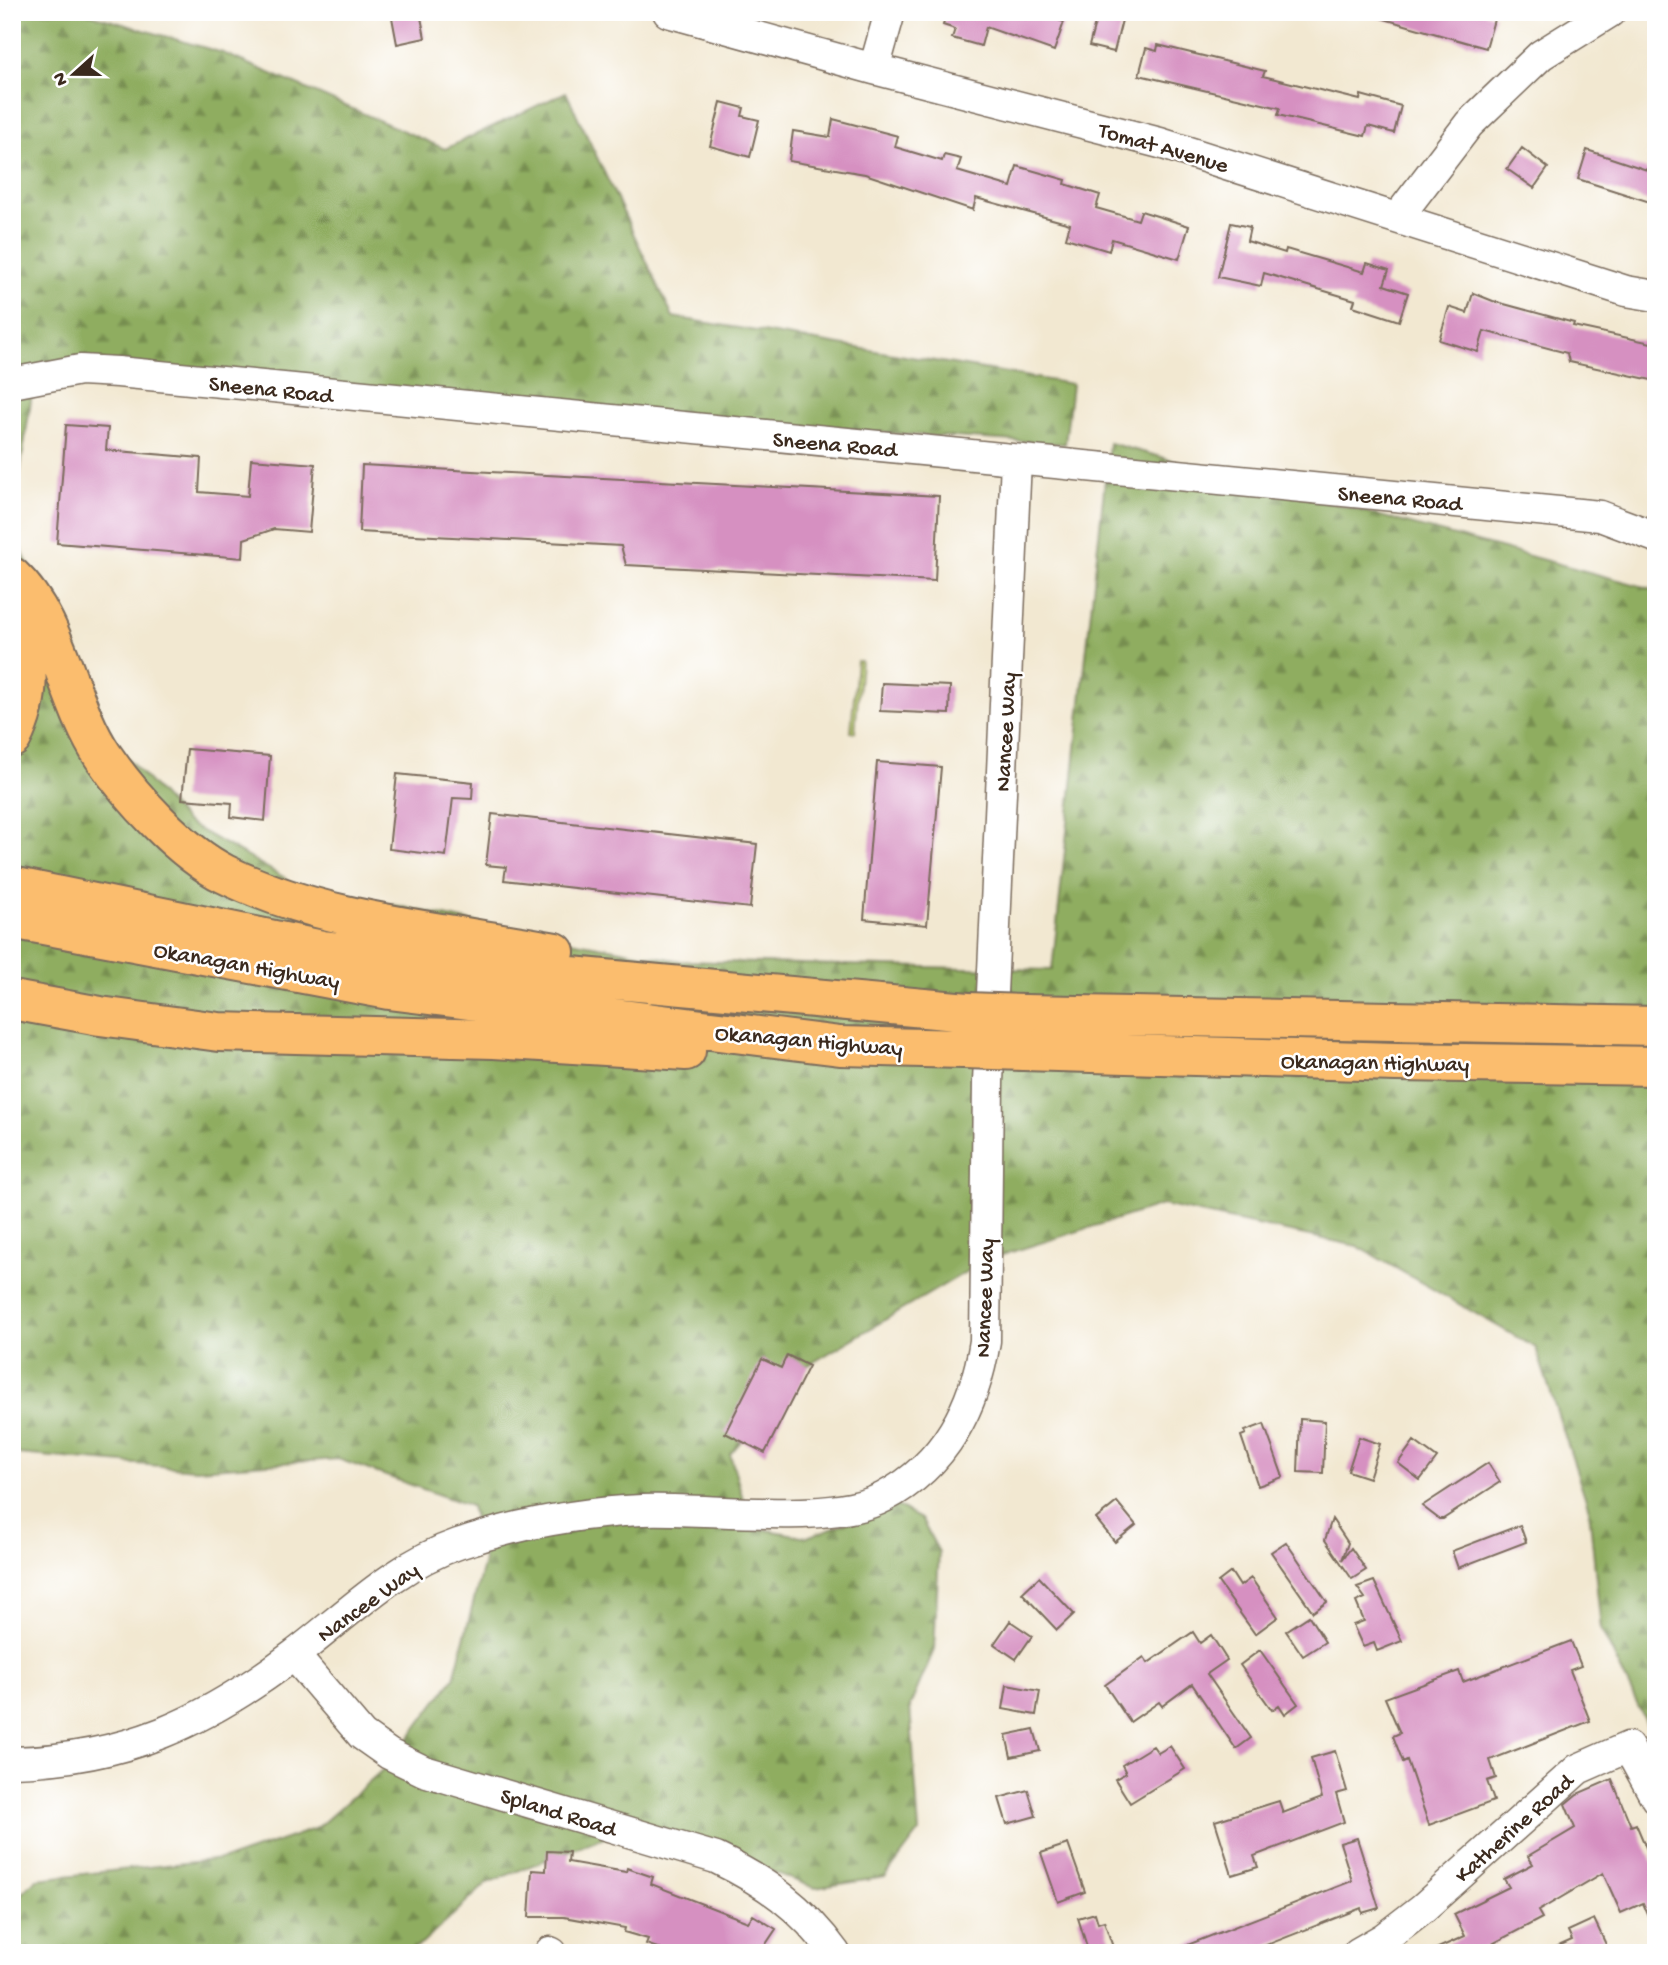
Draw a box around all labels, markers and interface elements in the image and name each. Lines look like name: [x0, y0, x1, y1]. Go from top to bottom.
north arrow: [38, 38, 108, 108]
text: N: [48, 69, 74, 89]
street label: Tomat Avenue: [1093, 117, 1232, 181]
street label: Sneena Road: [207, 372, 336, 412]
street label: Sneena Road: [771, 428, 900, 466]
street label: Sneena Road: [1336, 482, 1465, 520]
street label: Nancee Way: [991, 672, 1024, 792]
street label: Okanagan Highway: [151, 938, 341, 997]
street label: Okanagan Highway: [714, 1021, 904, 1064]
street label: Okanagan Highway: [1281, 1049, 1469, 1080]
street label: Nancee Way: [971, 1238, 1002, 1358]
street label: Nancee Way: [313, 1558, 425, 1650]
street label: Katherine Road: [1450, 1768, 1581, 1890]
street label: Spland Road: [497, 1784, 621, 1845]

